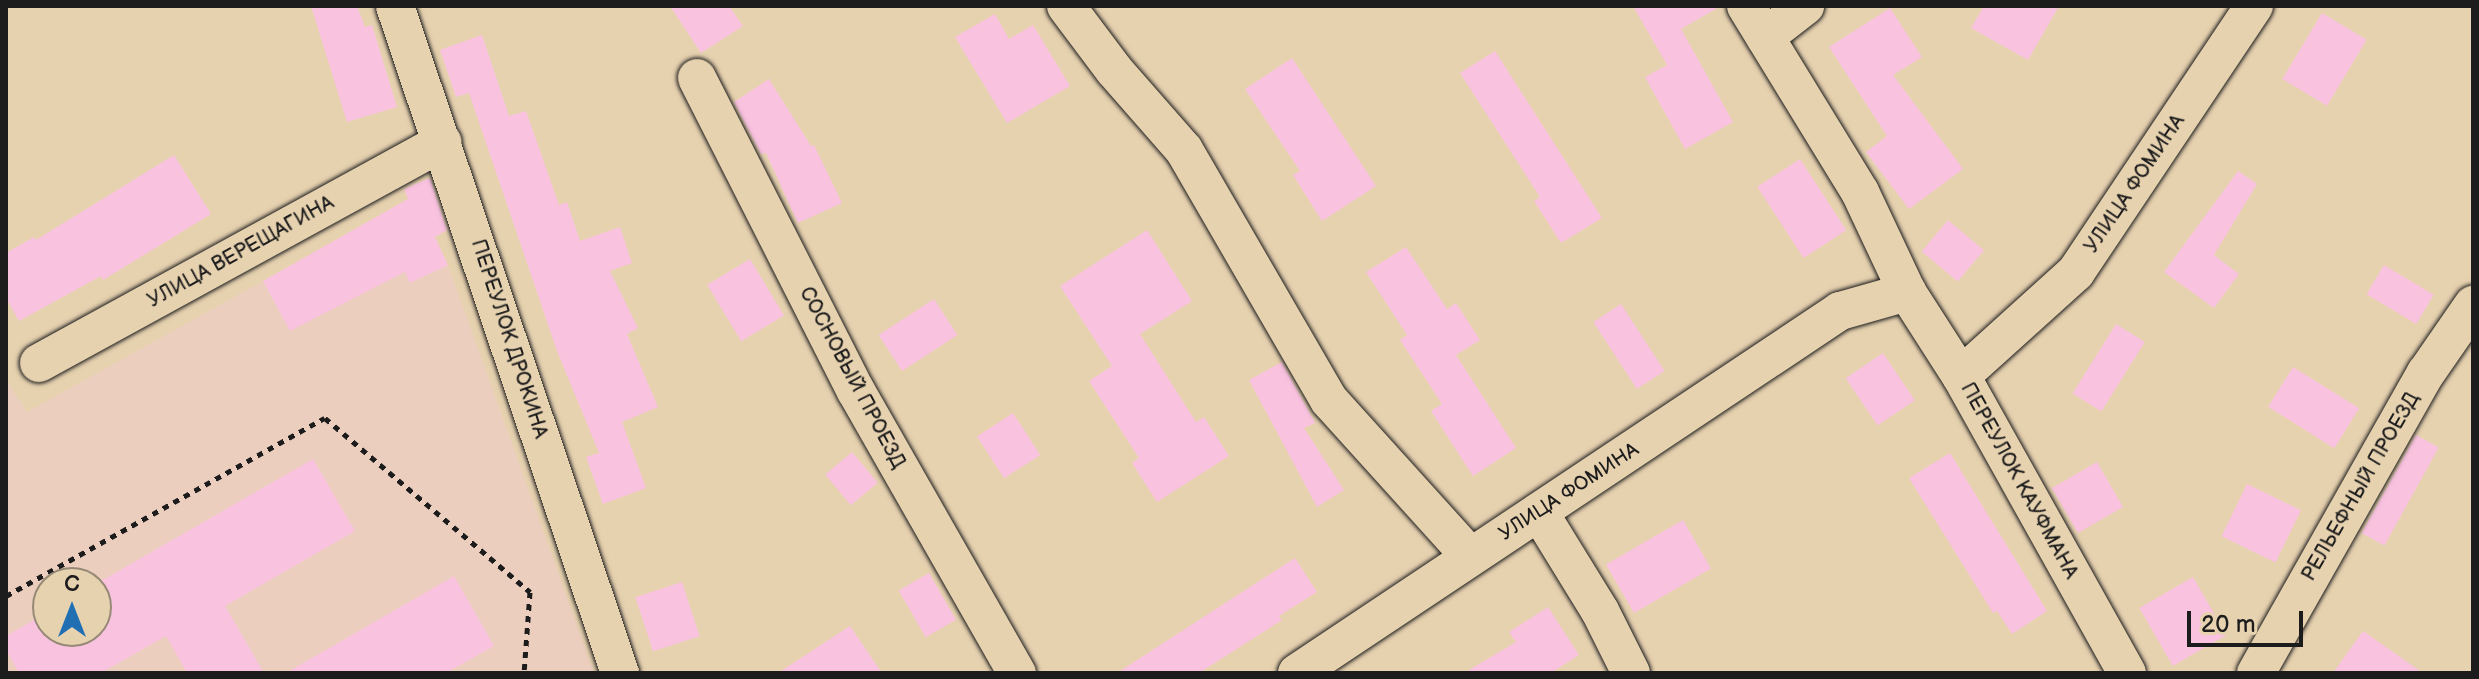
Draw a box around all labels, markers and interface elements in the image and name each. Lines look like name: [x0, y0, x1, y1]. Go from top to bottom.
street label: УЛИЦА ФОМИНА: [2080, 110, 2190, 258]
street label: УЛИЦА ВЕРЕЩАГИНА: [144, 191, 338, 313]
street label: ПЕРЕУЛОК ДРОКИНА: [465, 236, 553, 442]
street label: СОСНОВЫЙ ПРОЕЗД: [794, 283, 910, 473]
street label: ПЕРЕУЛОК КАУФМАНА: [1955, 379, 2083, 583]
street label: РЕЛЬЕФНЫЙ ПРОЕЗД: [2297, 388, 2425, 586]
street label: УЛИЦА ФОМИНА: [1495, 438, 1643, 546]
north arrow: [32, 567, 112, 647]
text: С: [64, 571, 80, 598]
scale bar: [2191, 595, 2307, 645]
text: 20 m: [2201, 610, 2256, 639]

